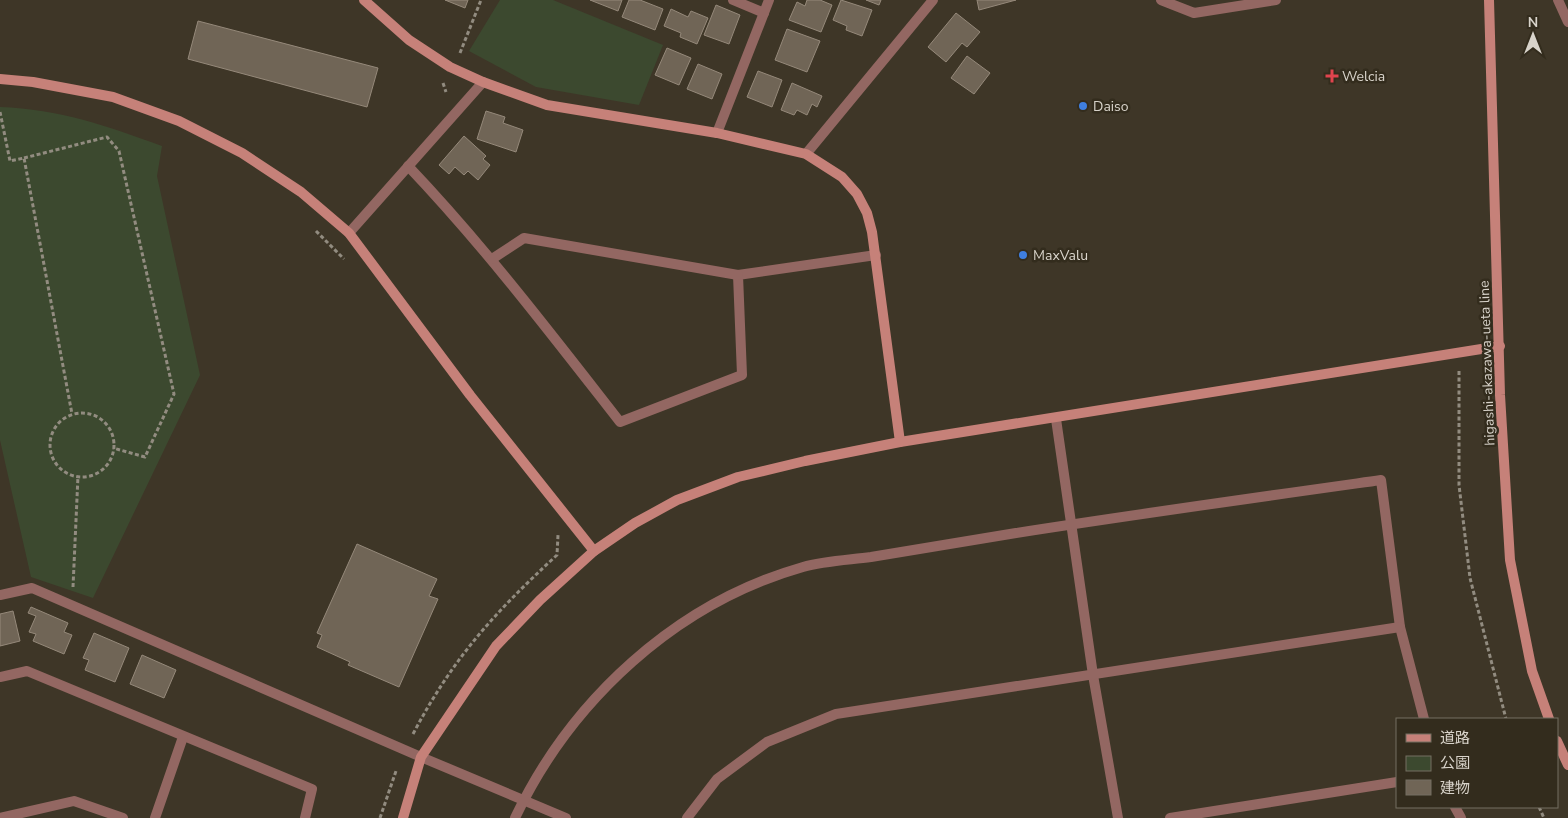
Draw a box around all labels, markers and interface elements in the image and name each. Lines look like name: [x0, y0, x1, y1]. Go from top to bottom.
north arrow: [1508, 10, 1558, 60]
text: N: [1528, 13, 1538, 32]
place label: Welcia: [1342, 67, 1385, 86]
marker: Welcia: [1326, 70, 1338, 82]
place label: Daiso: [1093, 97, 1129, 116]
marker: Daiso: [1077, 100, 1089, 112]
place label: MaxValu: [1033, 246, 1088, 265]
marker: MaxValu: [1017, 249, 1029, 261]
street label: higashi-akazawa-ueta line: [1475, 280, 1499, 446]
legend: [1396, 718, 1558, 808]
text: 道路: [1440, 728, 1470, 748]
text: 公園: [1440, 753, 1470, 773]
text: 建物: [1440, 778, 1470, 798]

